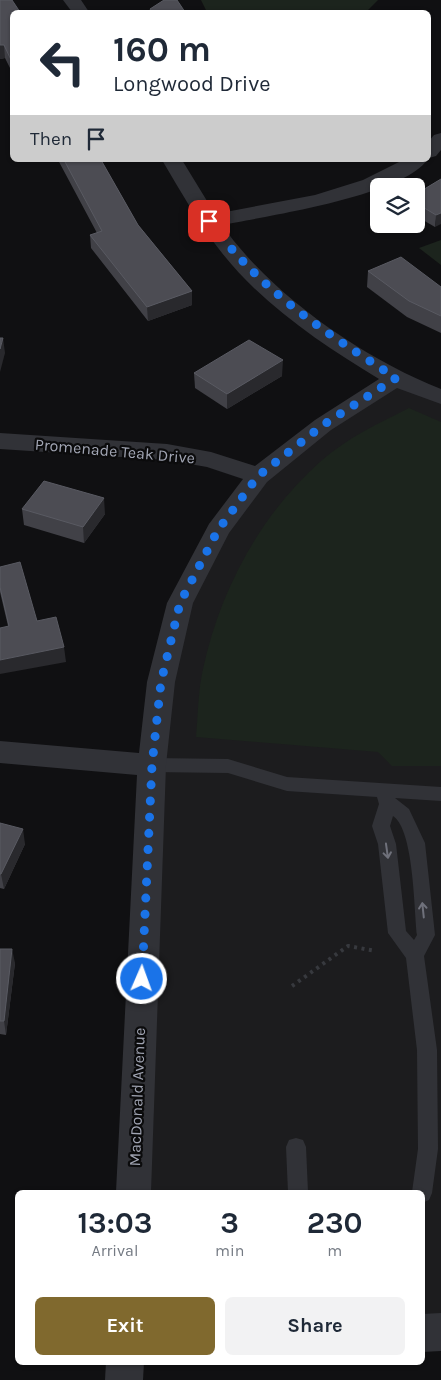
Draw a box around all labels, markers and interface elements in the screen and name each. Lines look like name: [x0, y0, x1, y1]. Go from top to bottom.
text: 160 m: [113, 29, 211, 70]
icon: left: [30, 30, 95, 95]
text: Longwood Drive: [113, 71, 271, 97]
icon: arrive: [82, 125, 110, 153]
text: Then: [30, 128, 72, 150]
map controls: [370, 178, 425, 233]
button: layers: [370, 178, 425, 233]
pin: [188, 200, 230, 242]
icon: arrive: [195, 207, 223, 235]
street label: Promenade Teak Drive: [34, 435, 196, 467]
one-way arrow: [383, 843, 393, 859]
one-way arrow: [418, 902, 428, 918]
position arrow: [115, 952, 167, 1004]
street label: MacDonald Avenue: [125, 1027, 149, 1167]
text: 13:03: [77, 1205, 153, 1241]
text: 3: [220, 1205, 239, 1241]
text: 230: [307, 1205, 363, 1241]
text: Arrival: [92, 1241, 138, 1260]
text: min: [215, 1241, 244, 1260]
text: m: [327, 1241, 342, 1260]
button: Exit: [35, 1297, 215, 1355]
button: Share: [225, 1297, 405, 1355]

